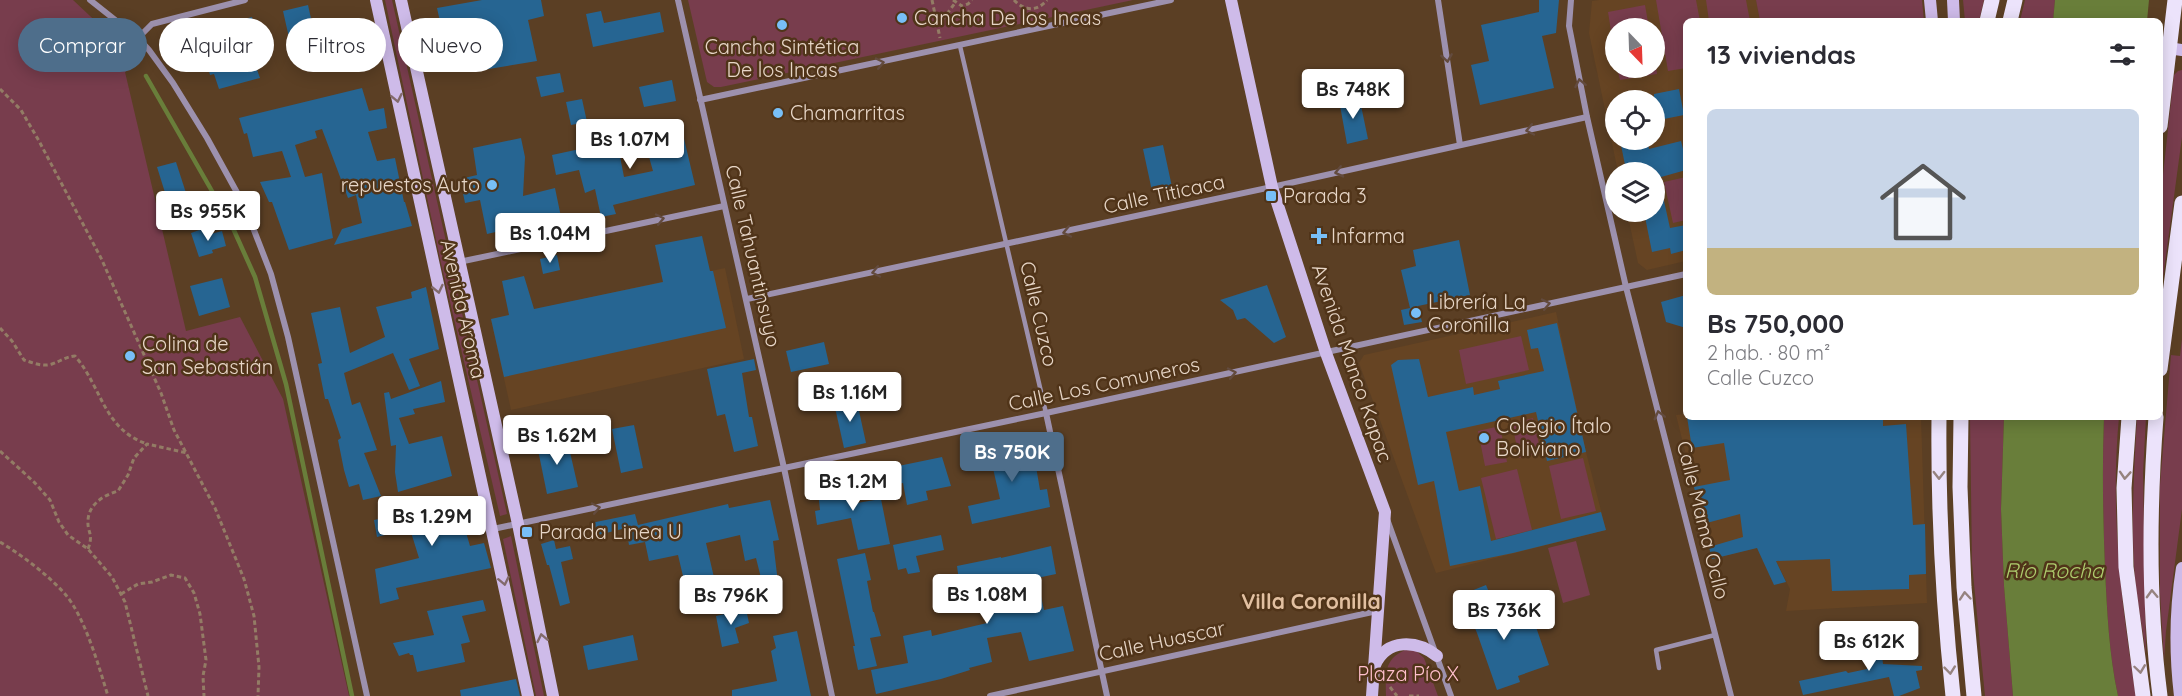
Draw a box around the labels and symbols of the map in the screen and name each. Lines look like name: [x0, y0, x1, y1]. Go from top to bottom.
place label: Cancha De los Incas: [914, 5, 1101, 30]
marker: Cancha De los Incas: [895, 11, 909, 25]
marker: Cancha Sintética De los Incas: [775, 18, 789, 32]
north arrow: [1605, 18, 1665, 78]
place label: Cancha Sintética De los Incas: [705, 34, 859, 82]
one-way arrow: [1441, 53, 1453, 62]
one-way arrow: [875, 57, 885, 70]
pin: Bs 748K: [1298, 69, 1408, 120]
one-way arrow: [1574, 78, 1587, 88]
one-way arrow: [390, 93, 403, 103]
place label: Chamarritas: [790, 100, 905, 125]
marker: Chamarritas: [771, 106, 785, 120]
pin: Bs 1.07M: [568, 119, 692, 170]
one-way arrow: [1525, 123, 1535, 136]
street label: Calle Tahuantinsuyo: [720, 162, 787, 349]
one-way arrow: [1335, 165, 1345, 178]
street label: Calle Titicaca: [1101, 168, 1227, 219]
place label: repuestos Auto: [341, 172, 480, 197]
marker: repuestos Auto: [485, 178, 499, 192]
place label: Parada 3: [1283, 183, 1367, 208]
marker: Parada 3: [1264, 189, 1278, 203]
pin: Bs 955K: [153, 191, 263, 242]
pin: Bs 1.04M: [488, 213, 612, 264]
one-way arrow: [654, 214, 664, 227]
place label: Infarma: [1331, 223, 1405, 248]
one-way arrow: [1062, 224, 1072, 237]
marker: Infarma: [1312, 229, 1326, 243]
street label: Avenida Aroma: [435, 237, 492, 381]
street label: Calle Cuzco: [1015, 259, 1064, 369]
street label: Avenida Manco Kapac: [1307, 260, 1398, 465]
one-way arrow: [871, 265, 881, 278]
one-way arrow: [431, 284, 444, 294]
place label: Librería La Coronilla: [1428, 289, 1526, 337]
one-way arrow: [1540, 299, 1550, 312]
marker: Librería La Coronilla: [1409, 306, 1423, 320]
place label: Colina de San Sebastián: [142, 331, 273, 379]
marker: Colina de San Sebastián: [123, 349, 137, 363]
street label: Calle Los Comuneros: [1006, 351, 1202, 416]
one-way arrow: [1227, 367, 1237, 380]
pin: Bs 1.16M: [788, 372, 912, 423]
one-way arrow: [1654, 411, 1667, 421]
place label: Colegio Ítalo Boliviano: [1496, 413, 1611, 461]
pin: Bs 1.62M: [495, 415, 619, 466]
marker: Colegio Ítalo Boliviano: [1477, 431, 1491, 445]
pin: Bs 750K: [957, 432, 1067, 483]
street label: Calle Mama Ocllo: [1672, 438, 1735, 602]
pin: Bs 1.2M: [798, 461, 908, 512]
one-way arrow: [1932, 471, 1945, 480]
one-way arrow: [2119, 471, 2132, 480]
pin: Bs 1.29M: [370, 496, 494, 547]
one-way arrow: [591, 502, 601, 515]
place label: Parada Linea U: [539, 519, 682, 544]
marker: Parada Linea U: [520, 525, 534, 539]
water label: Río Rocha: [2004, 557, 2105, 583]
pin: Bs 1.08M: [925, 574, 1049, 625]
pin: Bs 796K: [676, 575, 786, 626]
one-way arrow: [497, 576, 510, 586]
district label: Villa Coronilla: [1241, 588, 1381, 614]
one-way arrow: [2145, 589, 2158, 598]
pin: Bs 736K: [1449, 590, 1559, 641]
one-way arrow: [1959, 591, 1972, 600]
street label: Calle Huascar: [1096, 615, 1228, 666]
pin: Bs 612K: [1814, 621, 1924, 672]
one-way arrow: [536, 634, 549, 644]
park label: Plaza Pío X: [1357, 661, 1459, 686]
one-way arrow: [1944, 665, 1956, 675]
one-way arrow: [2133, 665, 2145, 674]

